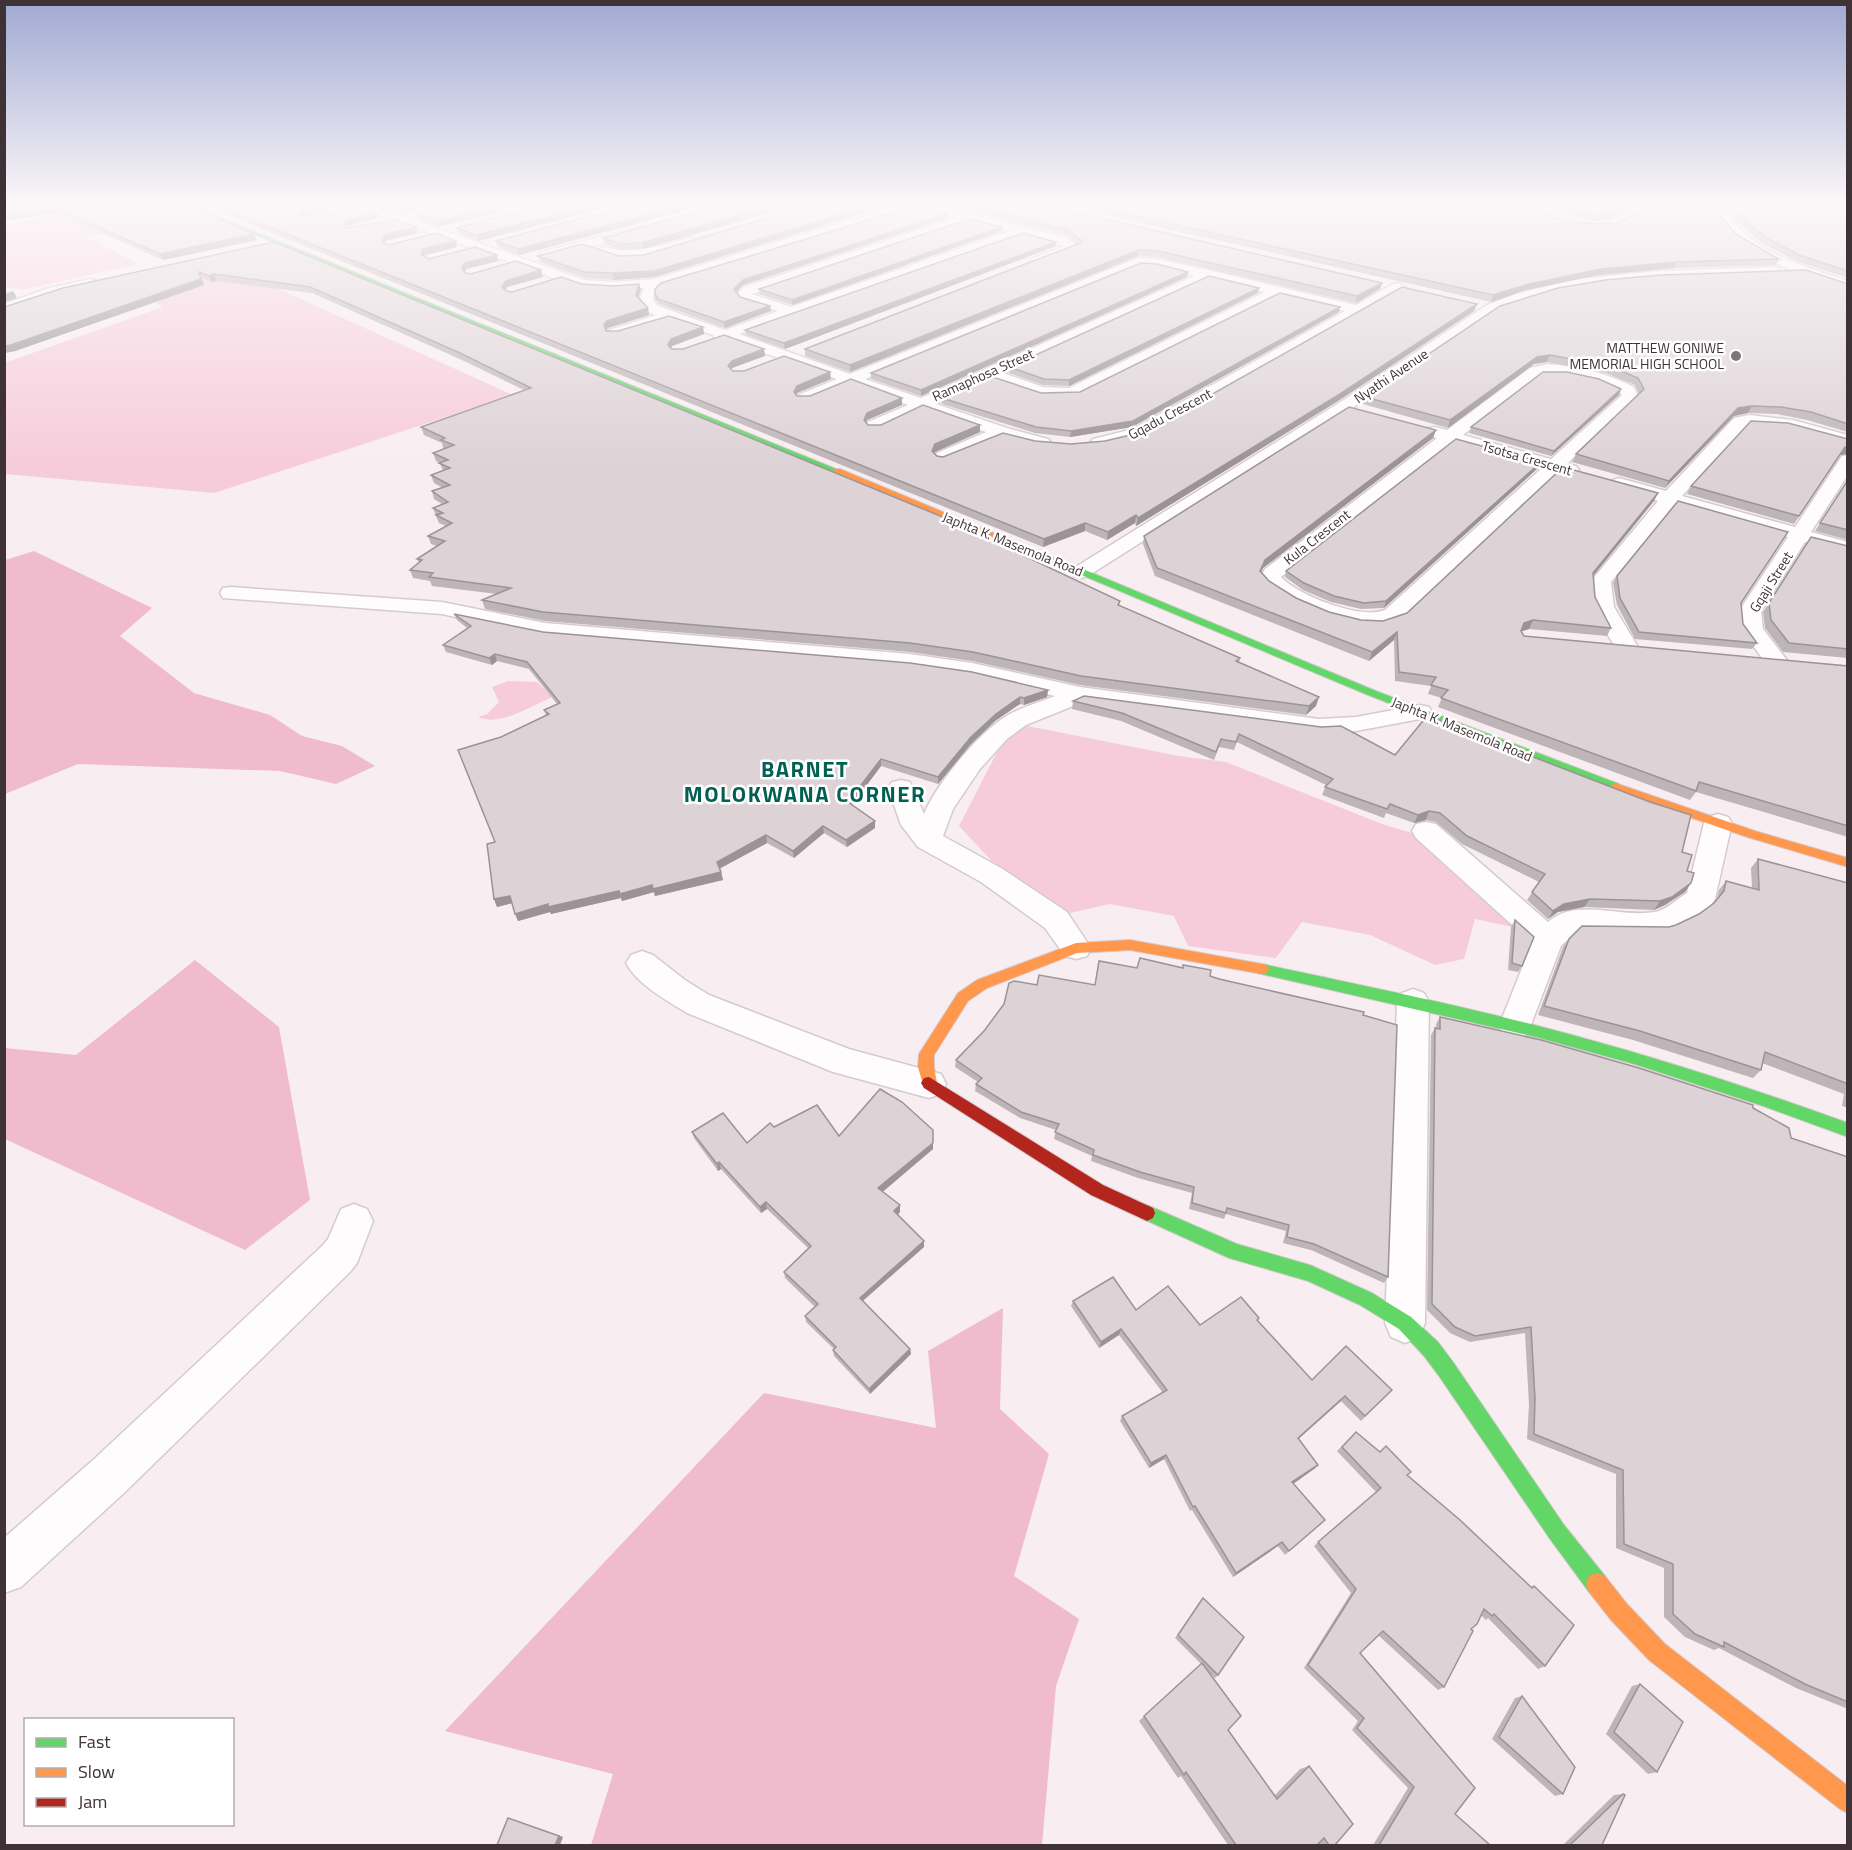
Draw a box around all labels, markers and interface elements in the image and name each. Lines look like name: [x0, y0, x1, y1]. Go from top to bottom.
place label: MATTHEW GONIWE MEMORIAL HIGH SCHOOL: [1569, 337, 1724, 374]
street label: Ramaphosa Street: [929, 343, 1037, 406]
street label: Nyathi Avenue: [1349, 343, 1432, 408]
marker: MATTHEW GONIWE MEMORIAL HIGH SCHOOL: [1729, 349, 1743, 363]
street label: Gqadu Crescent: [1124, 383, 1215, 444]
street label: Tsotsa Crescent: [1480, 435, 1575, 480]
street label: Kula Crescent: [1279, 504, 1355, 569]
street label: Japhta K. Masemola Road: [940, 506, 1087, 581]
street label: Gqaji Street: [1744, 547, 1798, 616]
street label: Japhta K. Masemola Road: [1389, 691, 1536, 766]
district label: BARNET MOLOKWANA CORNER: [684, 752, 926, 811]
legend: [24, 1718, 234, 1826]
text: Fast: [78, 1728, 111, 1755]
text: Slow: [78, 1758, 115, 1785]
text: Jam: [78, 1788, 107, 1815]

